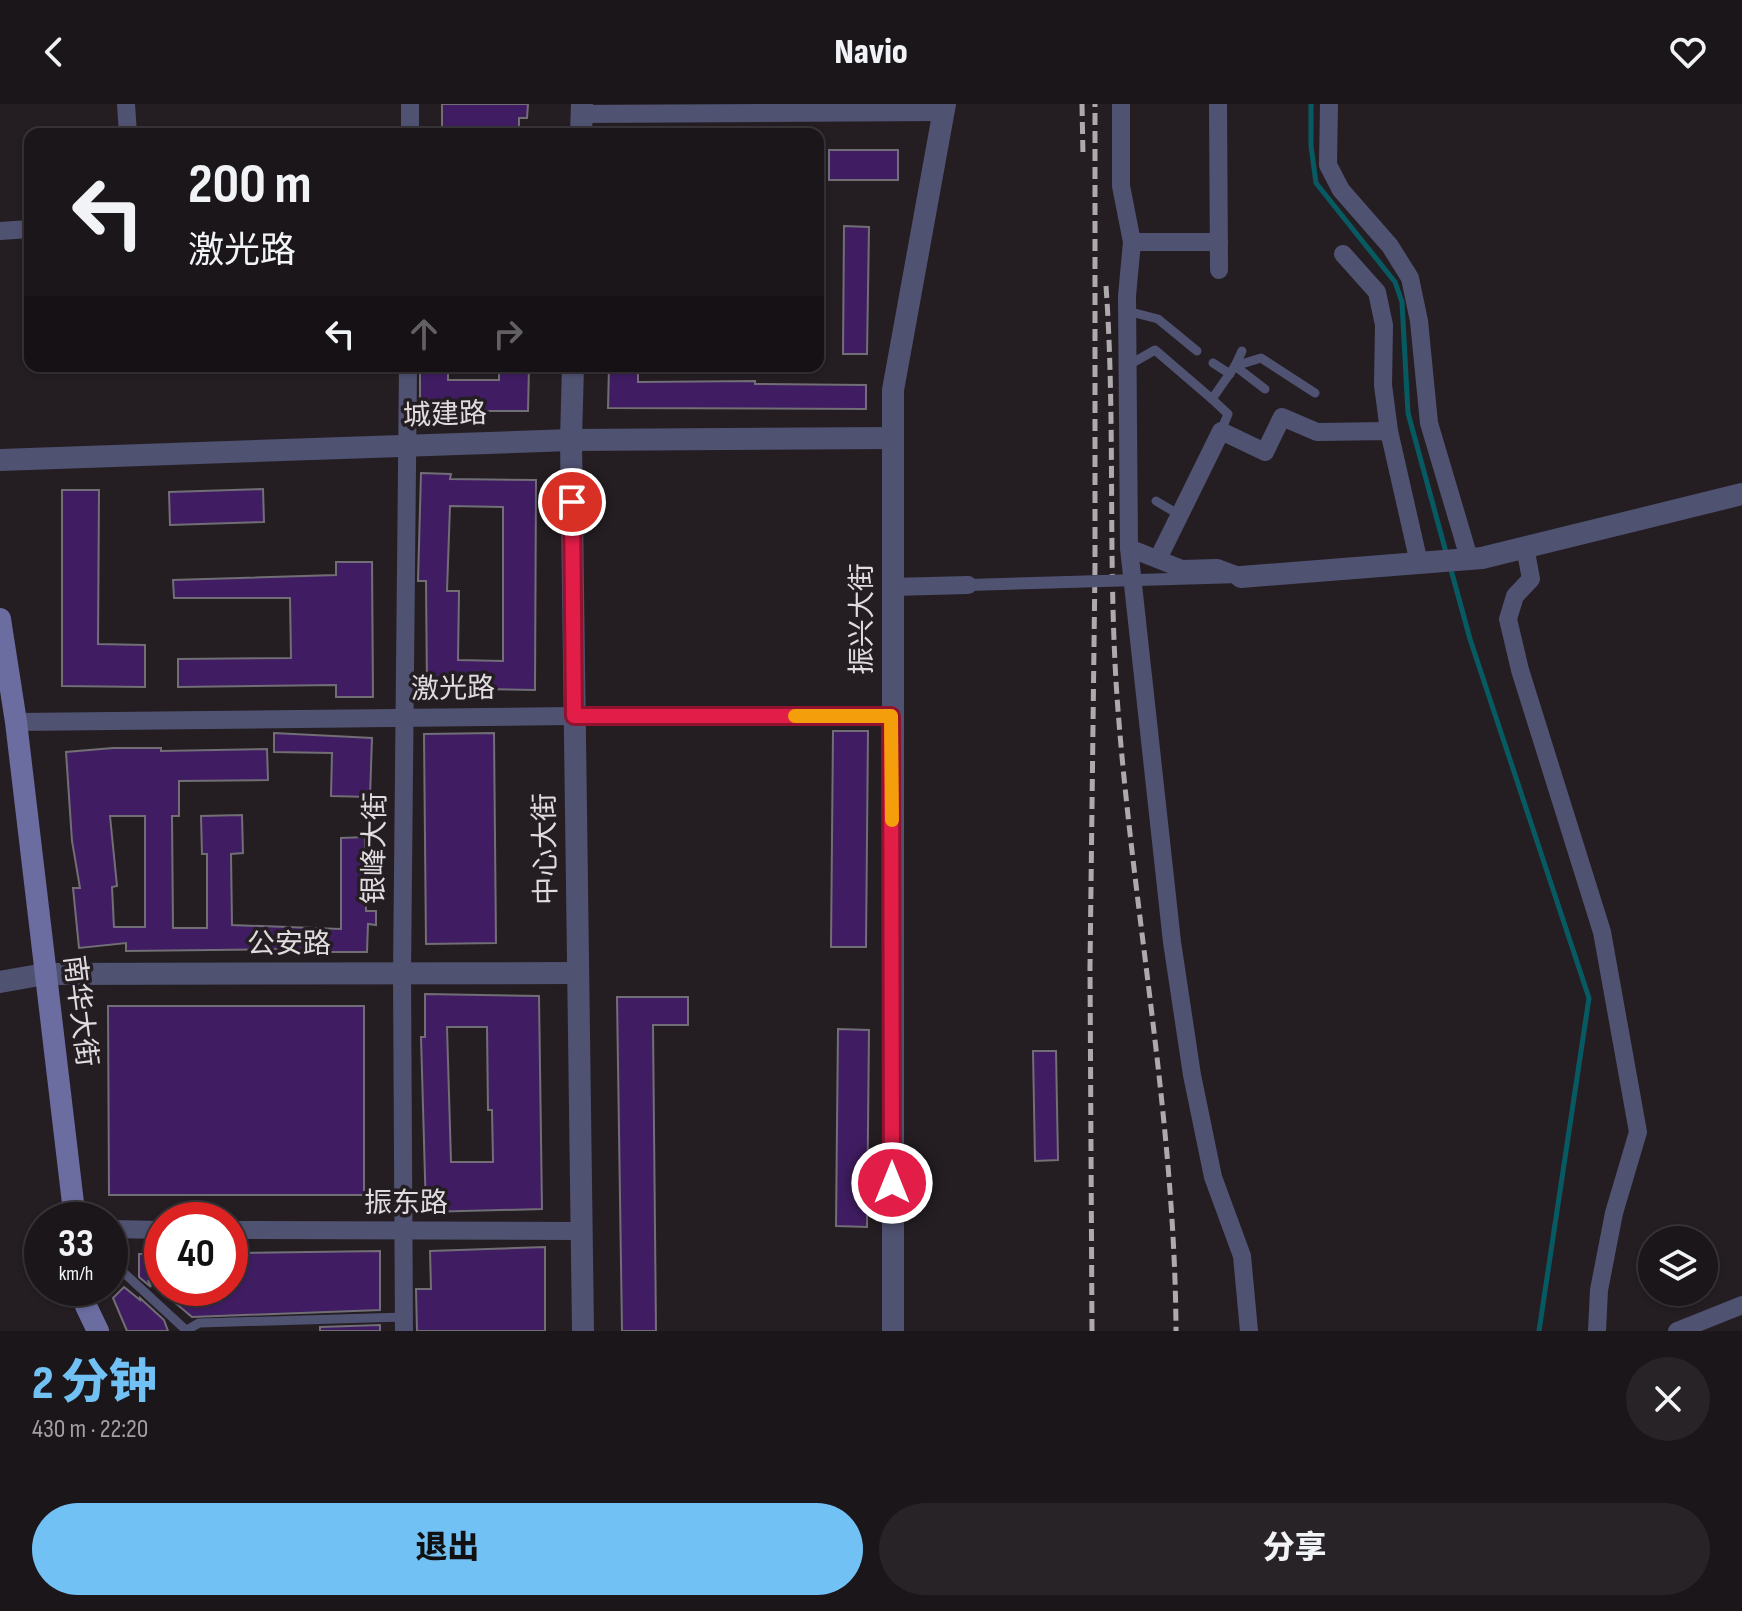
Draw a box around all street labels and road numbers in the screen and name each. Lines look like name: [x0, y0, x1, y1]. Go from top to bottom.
street label: 城建路: [402, 397, 488, 433]
street label: 振兴大街: [846, 563, 879, 675]
street label: 激光路: [411, 672, 495, 706]
street label: 银峰大街: [358, 792, 392, 904]
street label: 中心大街: [529, 793, 563, 905]
street label: 公安路: [247, 928, 331, 961]
street label: 南华大街: [57, 953, 103, 1069]
street label: 振东路: [364, 1187, 448, 1220]

